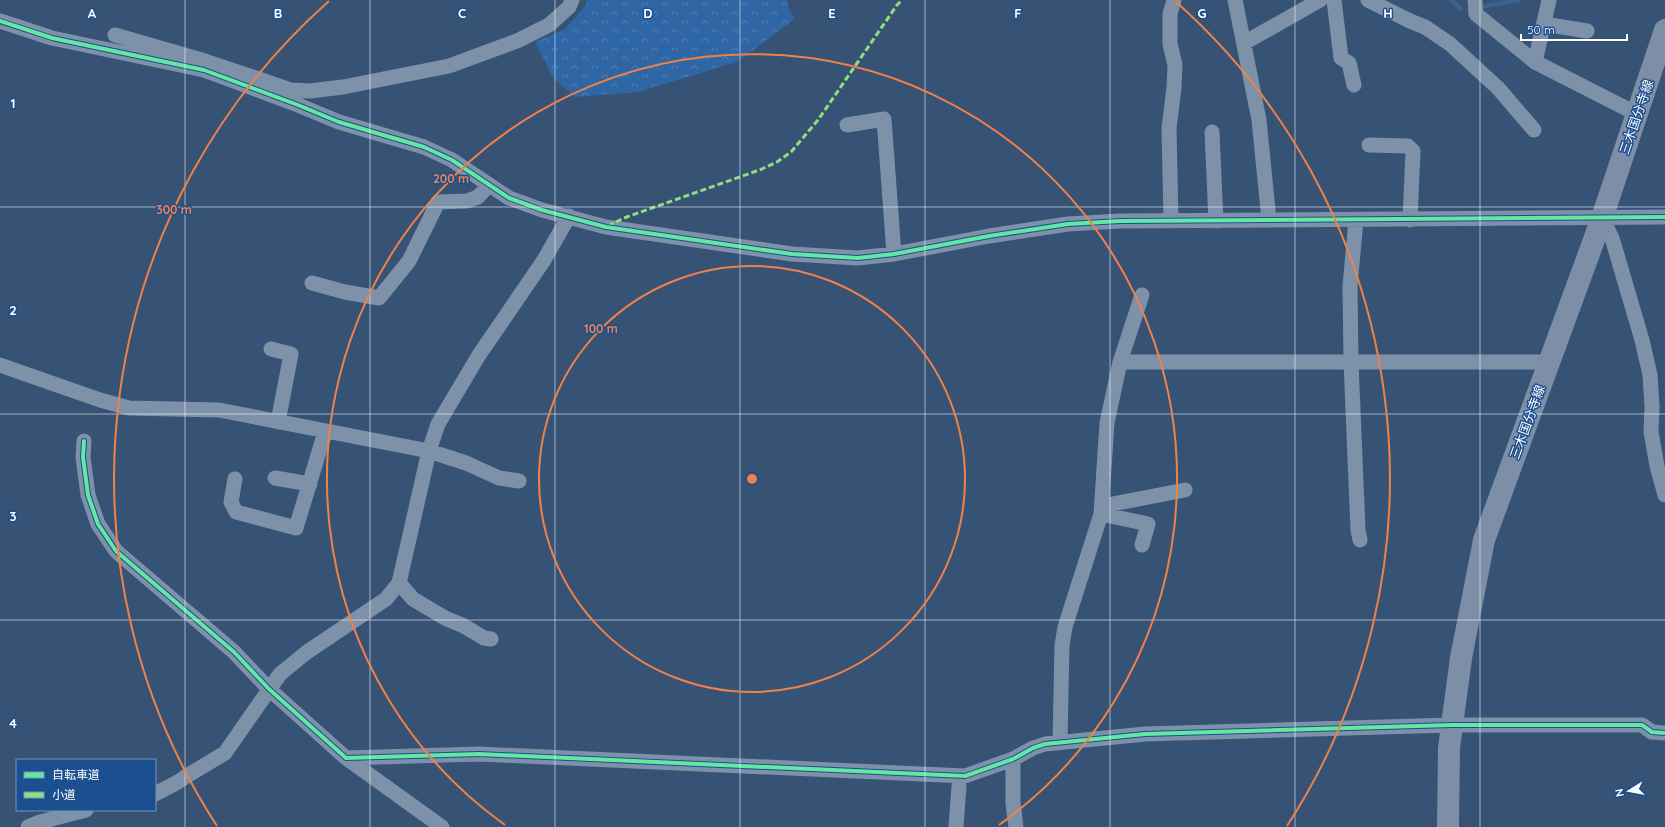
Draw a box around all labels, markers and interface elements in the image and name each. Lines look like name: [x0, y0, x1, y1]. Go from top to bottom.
text: A: [88, 5, 97, 21]
text: B: [274, 5, 282, 21]
text: C: [458, 5, 466, 21]
text: D: [643, 5, 653, 21]
text: E: [828, 5, 836, 21]
text: F: [1014, 5, 1022, 21]
text: G: [1197, 5, 1207, 21]
text: H: [1383, 5, 1393, 21]
scale bar: [1521, 16, 1627, 42]
text: 50 m: [1527, 22, 1555, 37]
street label: 三木国分寺線: [1616, 78, 1656, 156]
text: 1: [10, 95, 16, 111]
text: 200 m: [433, 171, 469, 186]
text: 300 m: [156, 202, 192, 217]
text: 2: [9, 302, 17, 318]
text: 100 m: [584, 321, 618, 336]
street label: 三木国分寺線: [1506, 383, 1548, 461]
centre of rings: [745, 472, 759, 486]
text: 3: [10, 508, 17, 524]
text: 4: [9, 715, 17, 731]
legend: [16, 759, 156, 811]
text: 自転車道: [52, 767, 100, 782]
north arrow: [1609, 771, 1649, 811]
text: 小道: [52, 787, 76, 802]
text: N: [1612, 788, 1627, 798]

